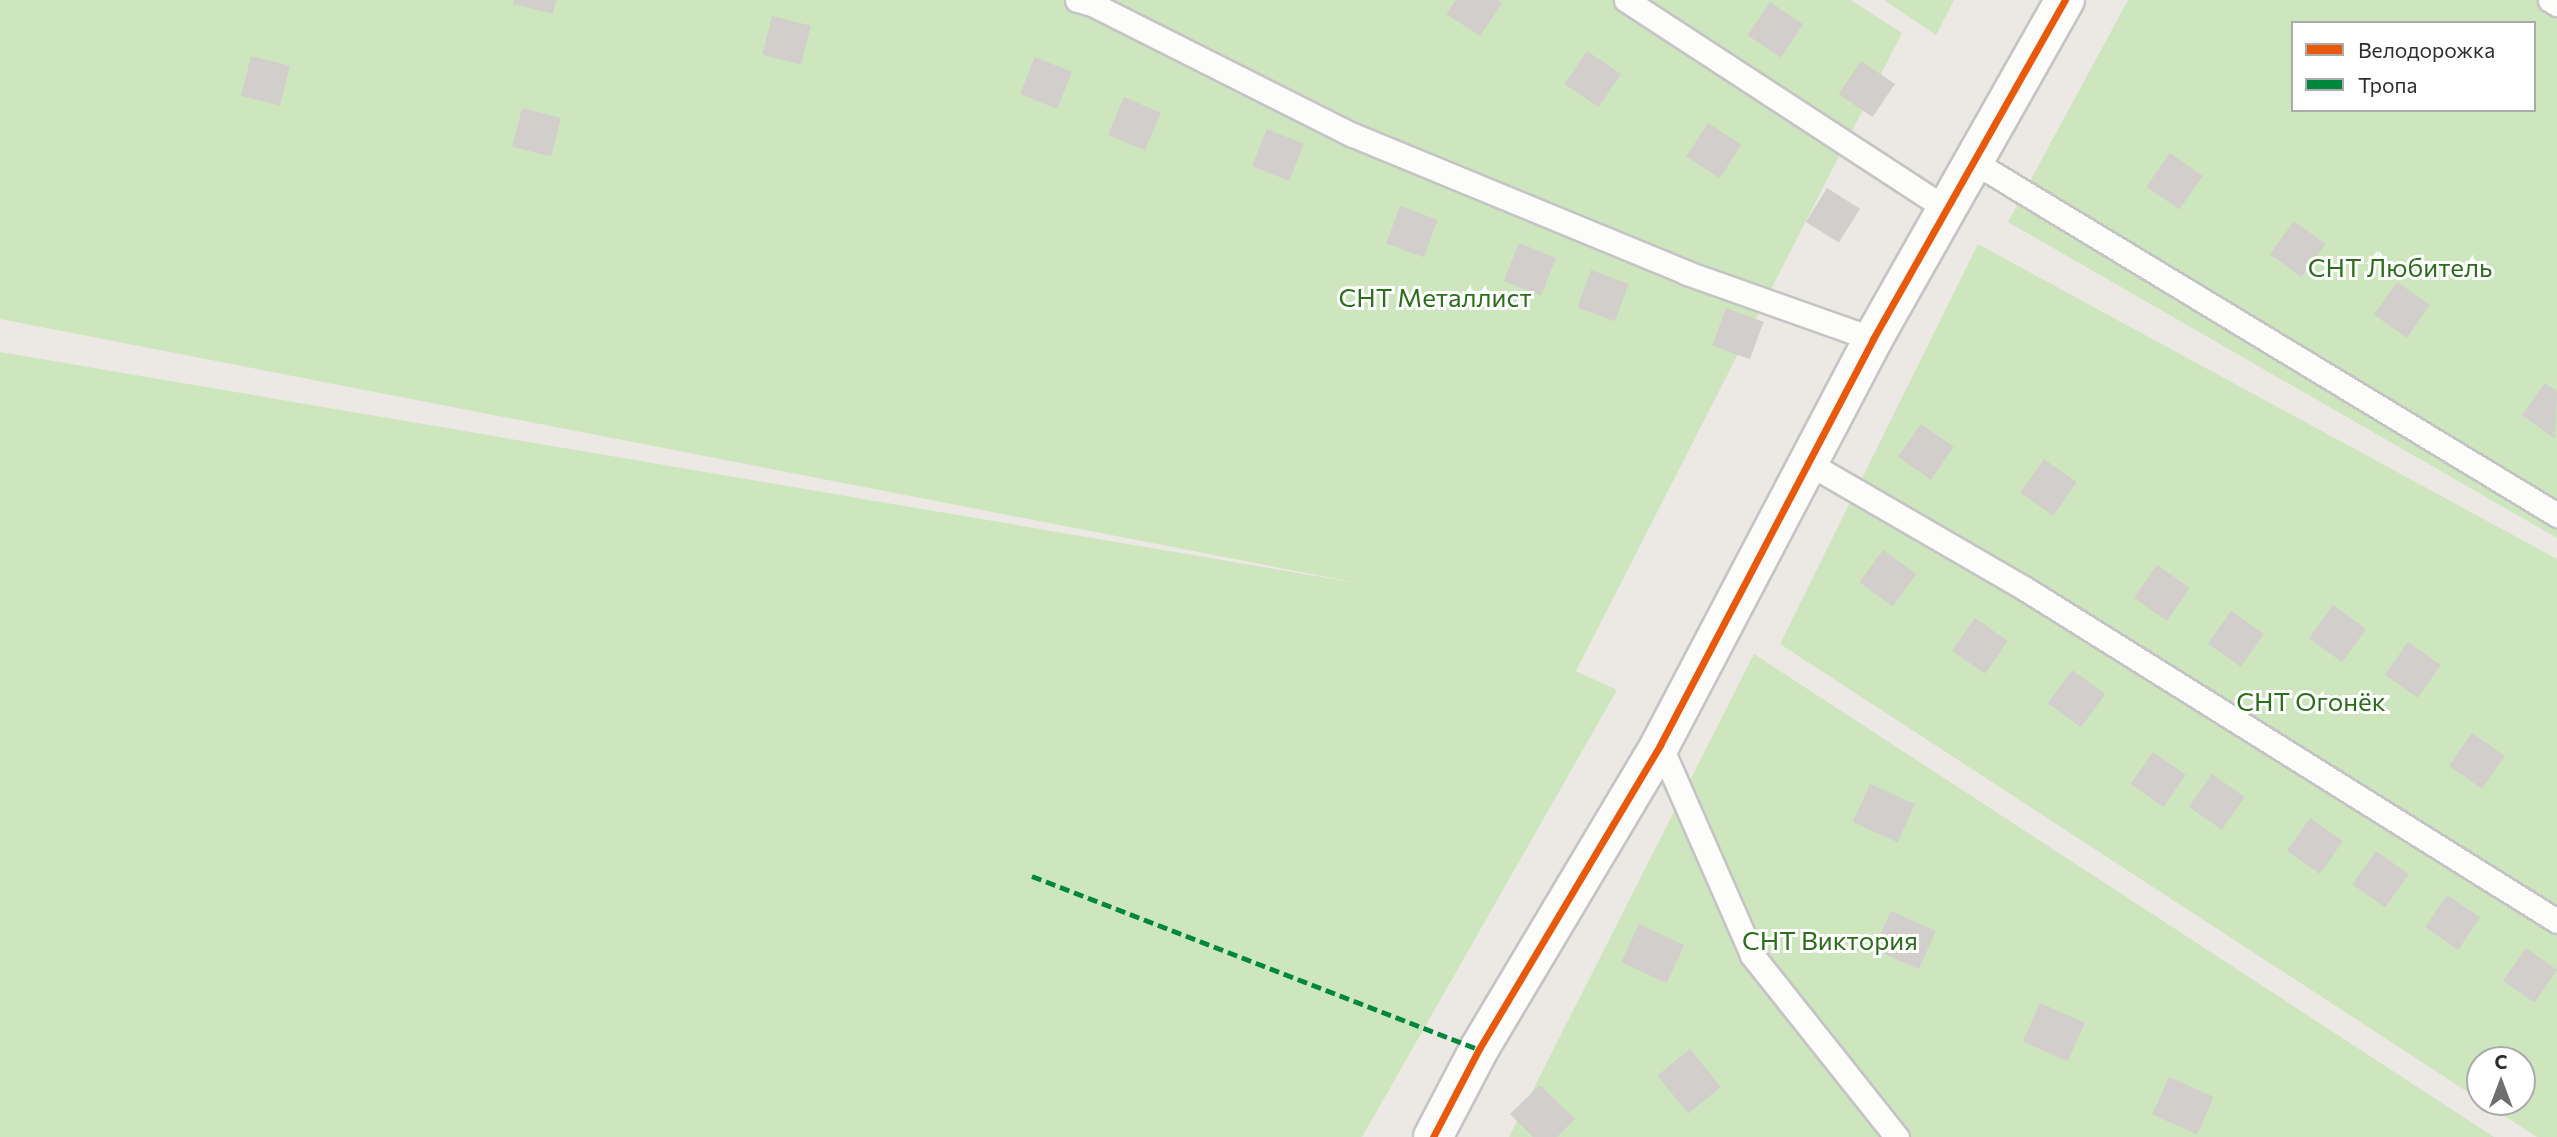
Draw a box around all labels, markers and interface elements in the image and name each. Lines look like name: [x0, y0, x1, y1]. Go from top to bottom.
legend: [2291, 21, 2536, 112]
text: Велодорожка: [2358, 37, 2495, 62]
text: Тропа: [2358, 72, 2417, 97]
park label: СНТ Любитель: [2308, 251, 2492, 283]
park label: СНТ Металлист: [1338, 281, 1532, 313]
park label: СНТ Огонёк: [2236, 685, 2386, 717]
park label: СНТ Виктория: [1742, 924, 1918, 956]
north arrow: [2466, 1046, 2536, 1116]
text: С: [2495, 1050, 2508, 1073]

